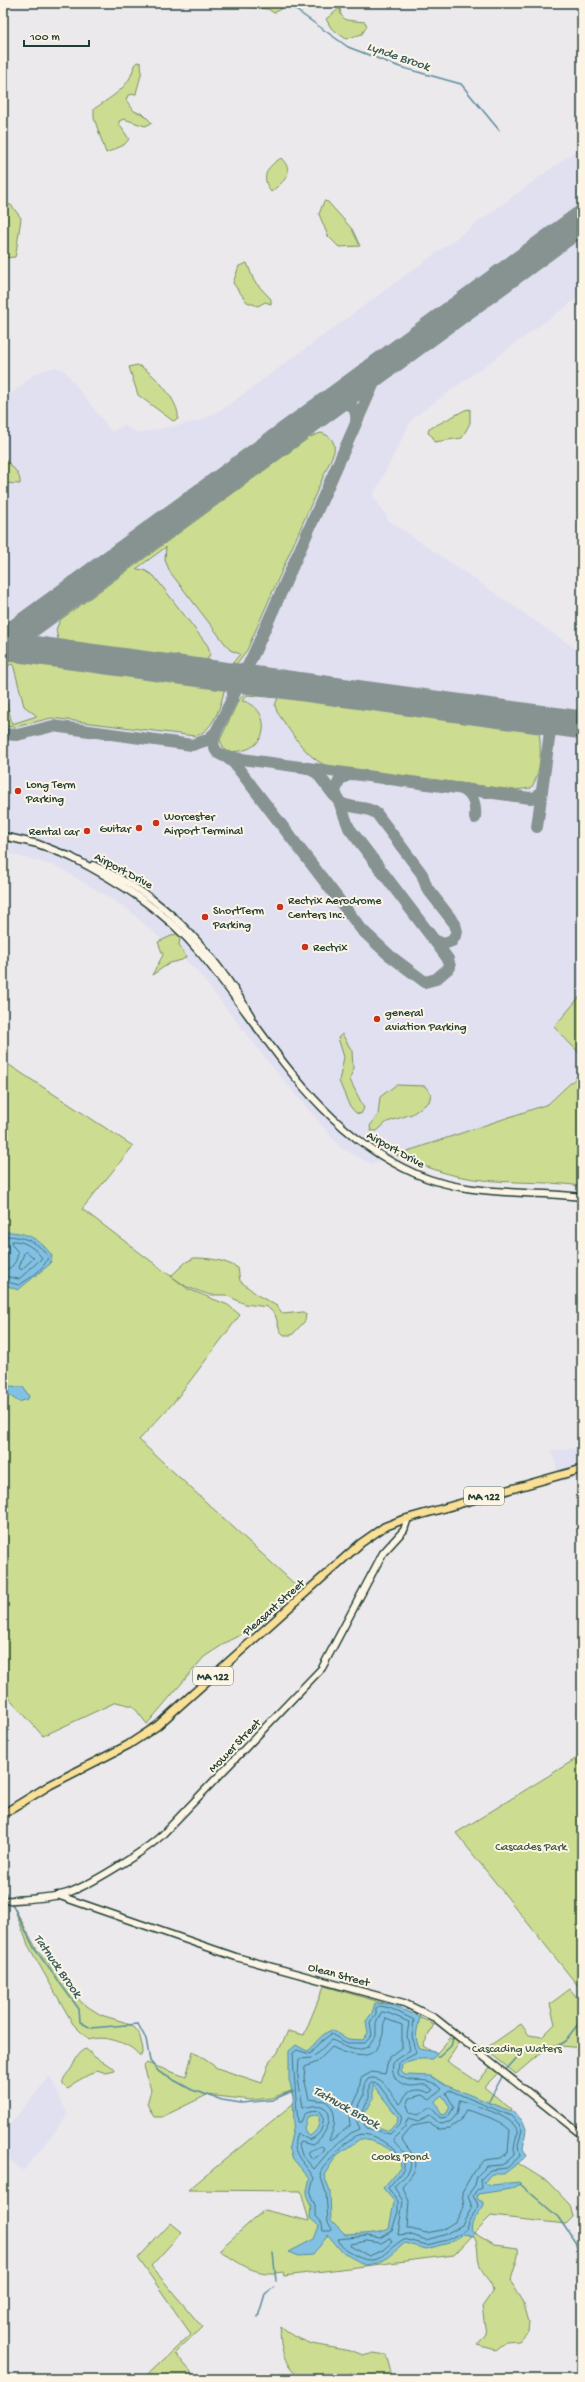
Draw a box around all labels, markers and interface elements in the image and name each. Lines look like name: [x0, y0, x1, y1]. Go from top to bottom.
scale bar: [24, 22, 89, 48]
text: 100 m: [29, 31, 60, 45]
water label: Lynde Brook: [365, 40, 433, 75]
place label: Long Term Parking: [25, 779, 76, 807]
marker: Long Term Parking: [13, 786, 23, 796]
place label: Worcester Airport Terminal: [164, 811, 244, 839]
marker: Worcester Airport Terminal: [151, 818, 161, 828]
place label: Guitar: [99, 823, 133, 837]
marker: Guitar: [134, 823, 144, 833]
place label: Rental car: [29, 826, 81, 840]
marker: Rental car: [82, 826, 92, 836]
street label: Airport Drive: [91, 851, 155, 893]
place label: Rectrix Aerodrome Centers Inc.: [288, 895, 382, 923]
marker: Rectrix Aerodrome Centers Inc.: [275, 902, 285, 912]
place label: ShortTerm Parking: [212, 905, 264, 933]
marker: ShortTerm Parking: [200, 912, 210, 922]
marker: Rectrix: [300, 942, 310, 952]
place label: Rectrix: [313, 942, 348, 956]
place label: general aviation Parking: [385, 1007, 467, 1035]
marker: general aviation Parking: [372, 1014, 382, 1024]
street label: Airport Drive: [364, 1129, 427, 1173]
road number: MA 122: [464, 1487, 504, 1505]
street label: Pleasant Street: [240, 1576, 309, 1641]
road number: MA 122: [193, 1667, 233, 1685]
street label: Mower Street: [206, 1716, 265, 1776]
park label: Cascades Park: [495, 1841, 568, 1855]
water label: Tatnuck Brook: [30, 1932, 85, 2002]
street label: Olean Street: [306, 1961, 372, 1991]
park label: Cascading Waters: [472, 2043, 563, 2057]
water label: Tatnuck Brook: [310, 2084, 383, 2133]
park label: Cooks Pond: [371, 2151, 430, 2165]

